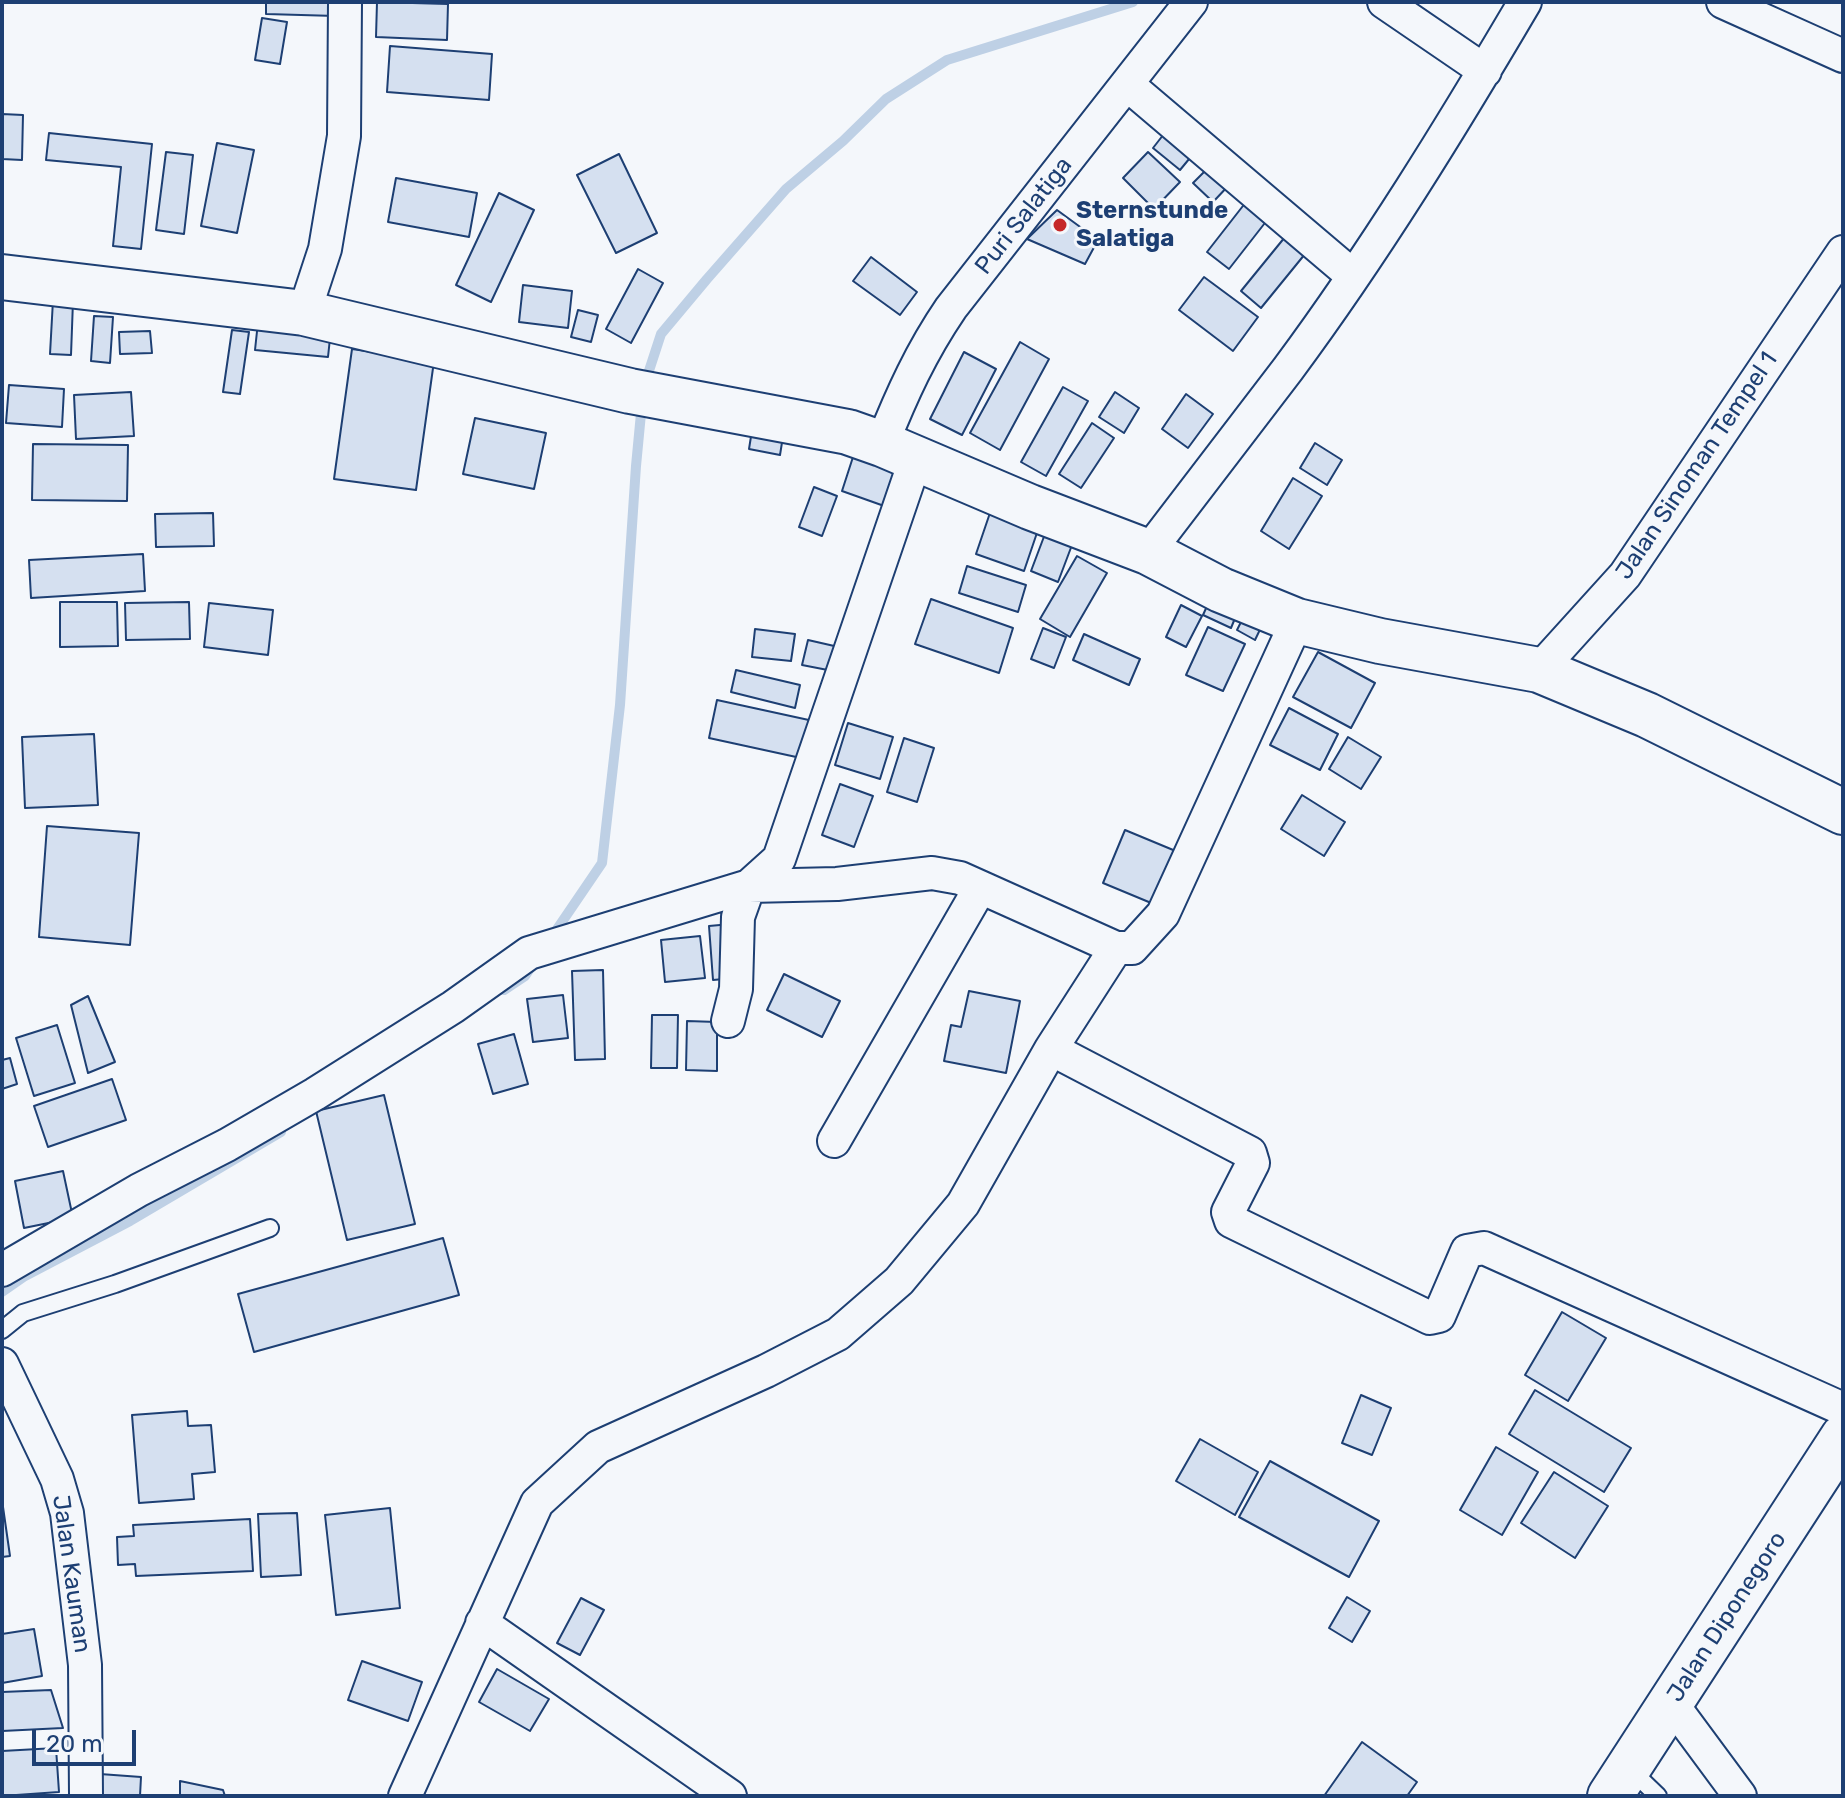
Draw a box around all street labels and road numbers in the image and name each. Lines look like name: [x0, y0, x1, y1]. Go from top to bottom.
street label: Puri Salatiga: [969, 152, 1079, 280]
street label: Jalan Sinoman Tempel 1: [1610, 347, 1784, 585]
street label: Jalan Kauman: [46, 1493, 96, 1655]
street label: Jalan Diponegoro: [1661, 1527, 1793, 1707]

